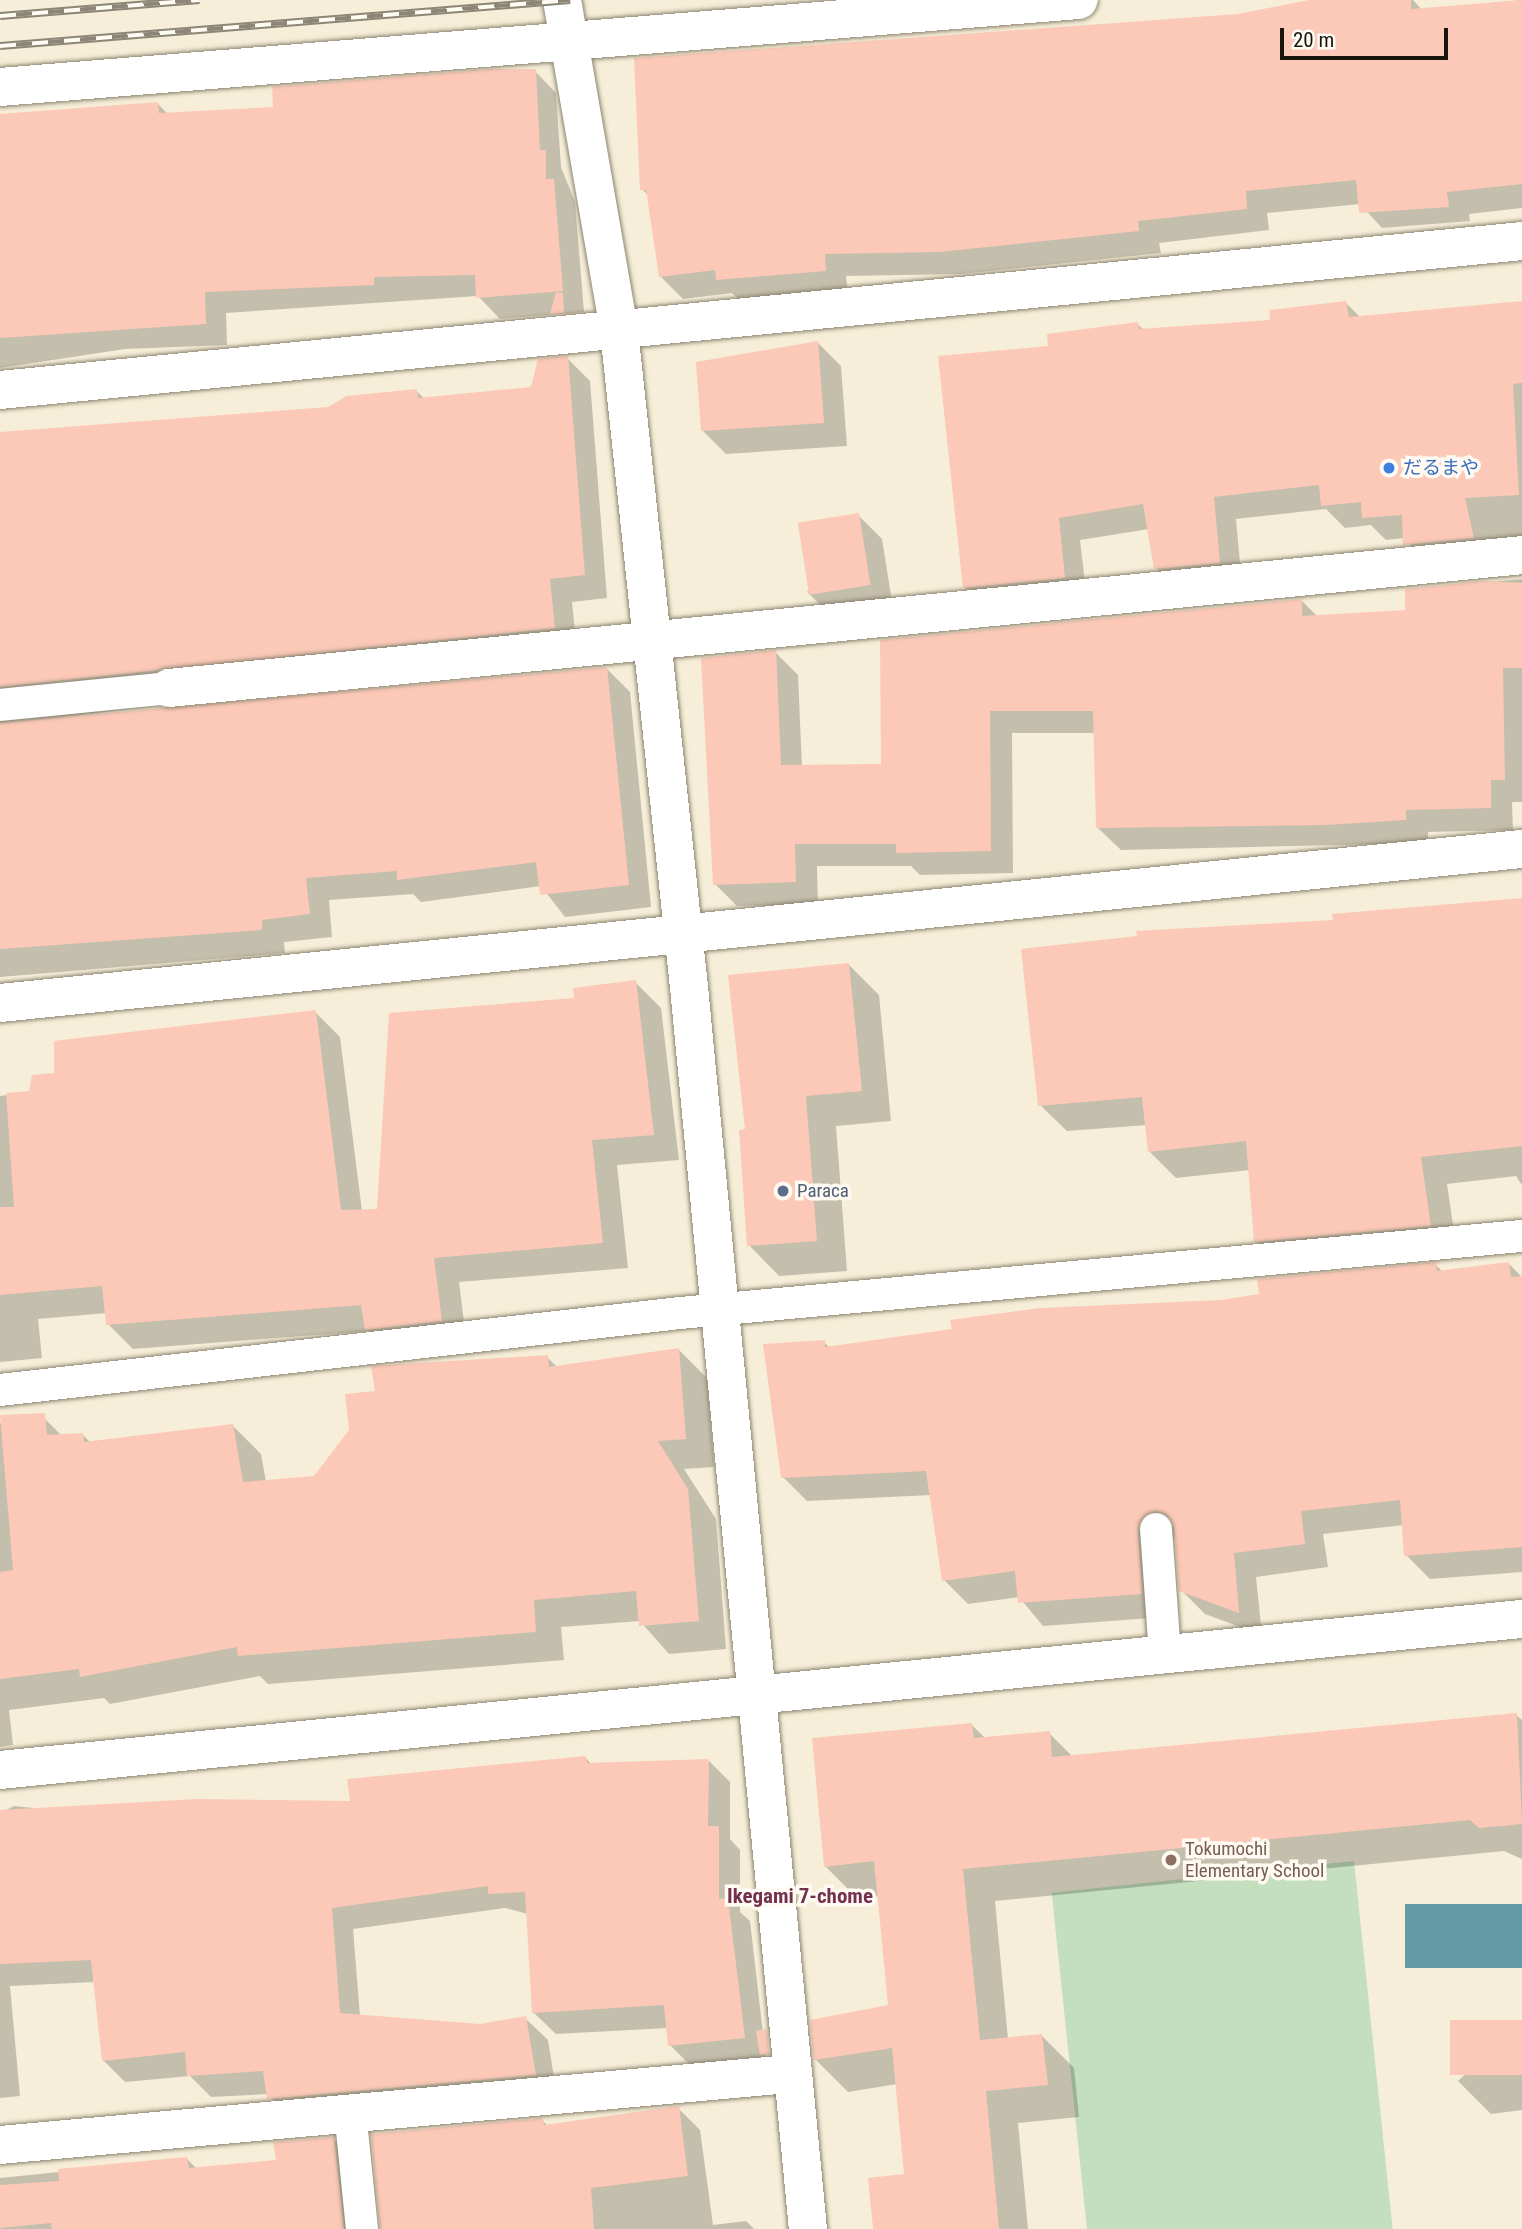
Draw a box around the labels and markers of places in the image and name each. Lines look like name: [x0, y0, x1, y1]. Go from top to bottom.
place label: だるまや: [1403, 457, 1479, 479]
marker: だるまや: [1381, 460, 1397, 476]
place label: Paraca: [797, 1180, 849, 1202]
marker: Paraca: [775, 1183, 791, 1199]
place label: Tokumochi Elementary School: [1185, 1838, 1324, 1882]
marker: Tokumochi Elementary School: [1163, 1852, 1179, 1868]

